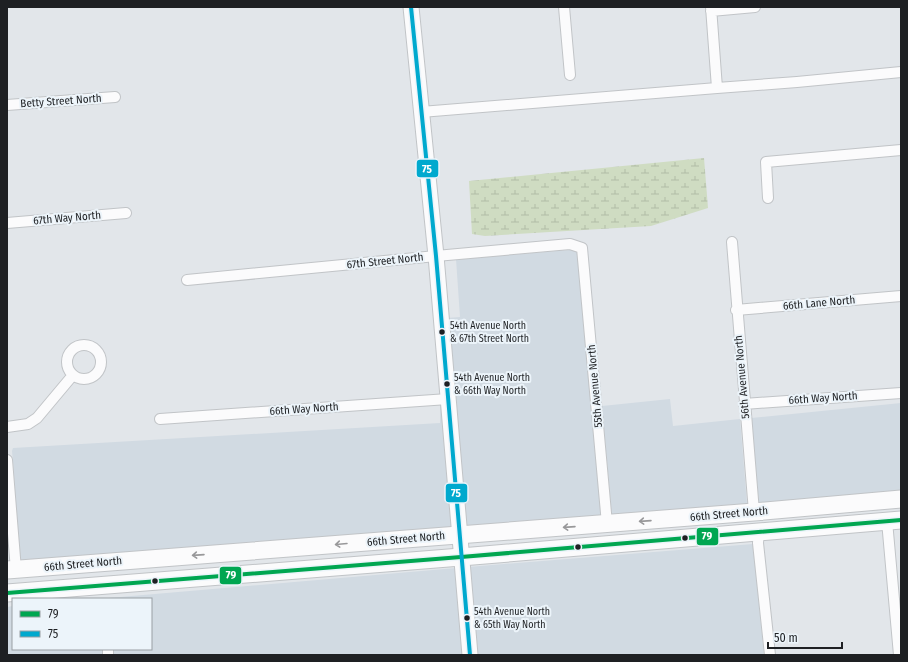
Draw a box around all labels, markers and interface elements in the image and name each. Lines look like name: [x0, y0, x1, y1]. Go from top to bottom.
street label: Betty Street North: [20, 92, 102, 110]
line badge: 75: [416, 159, 439, 178]
text: 75: [422, 163, 433, 176]
street label: 67th Way North: [33, 209, 101, 227]
street label: 67th Street North: [346, 251, 424, 271]
street label: 66th Lane North: [782, 293, 856, 313]
place label: 54th Avenue North & 67th Street North: [450, 320, 529, 345]
marker: 54th Avenue North & 67th Street North: [437, 327, 447, 337]
street label: 56th Avenue North: [732, 335, 752, 419]
street label: 55th Avenue North: [585, 344, 605, 428]
place label: 54th Avenue North & 66th Way North: [454, 372, 530, 397]
marker: 54th Avenue North & 66th Way North: [442, 379, 452, 389]
street label: 66th Way North: [788, 389, 858, 407]
street label: 66th Way North: [269, 400, 339, 418]
line badge: 75: [445, 483, 468, 503]
text: 75: [451, 487, 462, 500]
street label: 66th Street North: [689, 504, 769, 524]
one-way arrow: [639, 517, 652, 524]
one-way arrow: [563, 523, 576, 530]
line badge: 79: [696, 527, 719, 546]
street label: 66th Street North: [366, 529, 446, 549]
text: 79: [702, 530, 712, 543]
unlabelled marker: [680, 533, 690, 543]
one-way arrow: [335, 540, 348, 548]
unlabelled marker: [573, 542, 583, 552]
one-way arrow: [192, 552, 205, 559]
street label: 66th Street North: [43, 554, 123, 574]
line badge: 79: [219, 566, 242, 585]
text: 79: [226, 569, 236, 582]
unlabelled marker: [150, 576, 160, 586]
legend: [12, 598, 152, 650]
place label: 54th Avenue North & 65th Way North: [474, 606, 550, 631]
text: 79: [48, 607, 59, 621]
marker: 54th Avenue North & 65th Way North: [462, 613, 472, 623]
scale bar: [768, 624, 842, 650]
text: 75: [48, 627, 59, 641]
text: 50 m: [774, 631, 798, 645]

